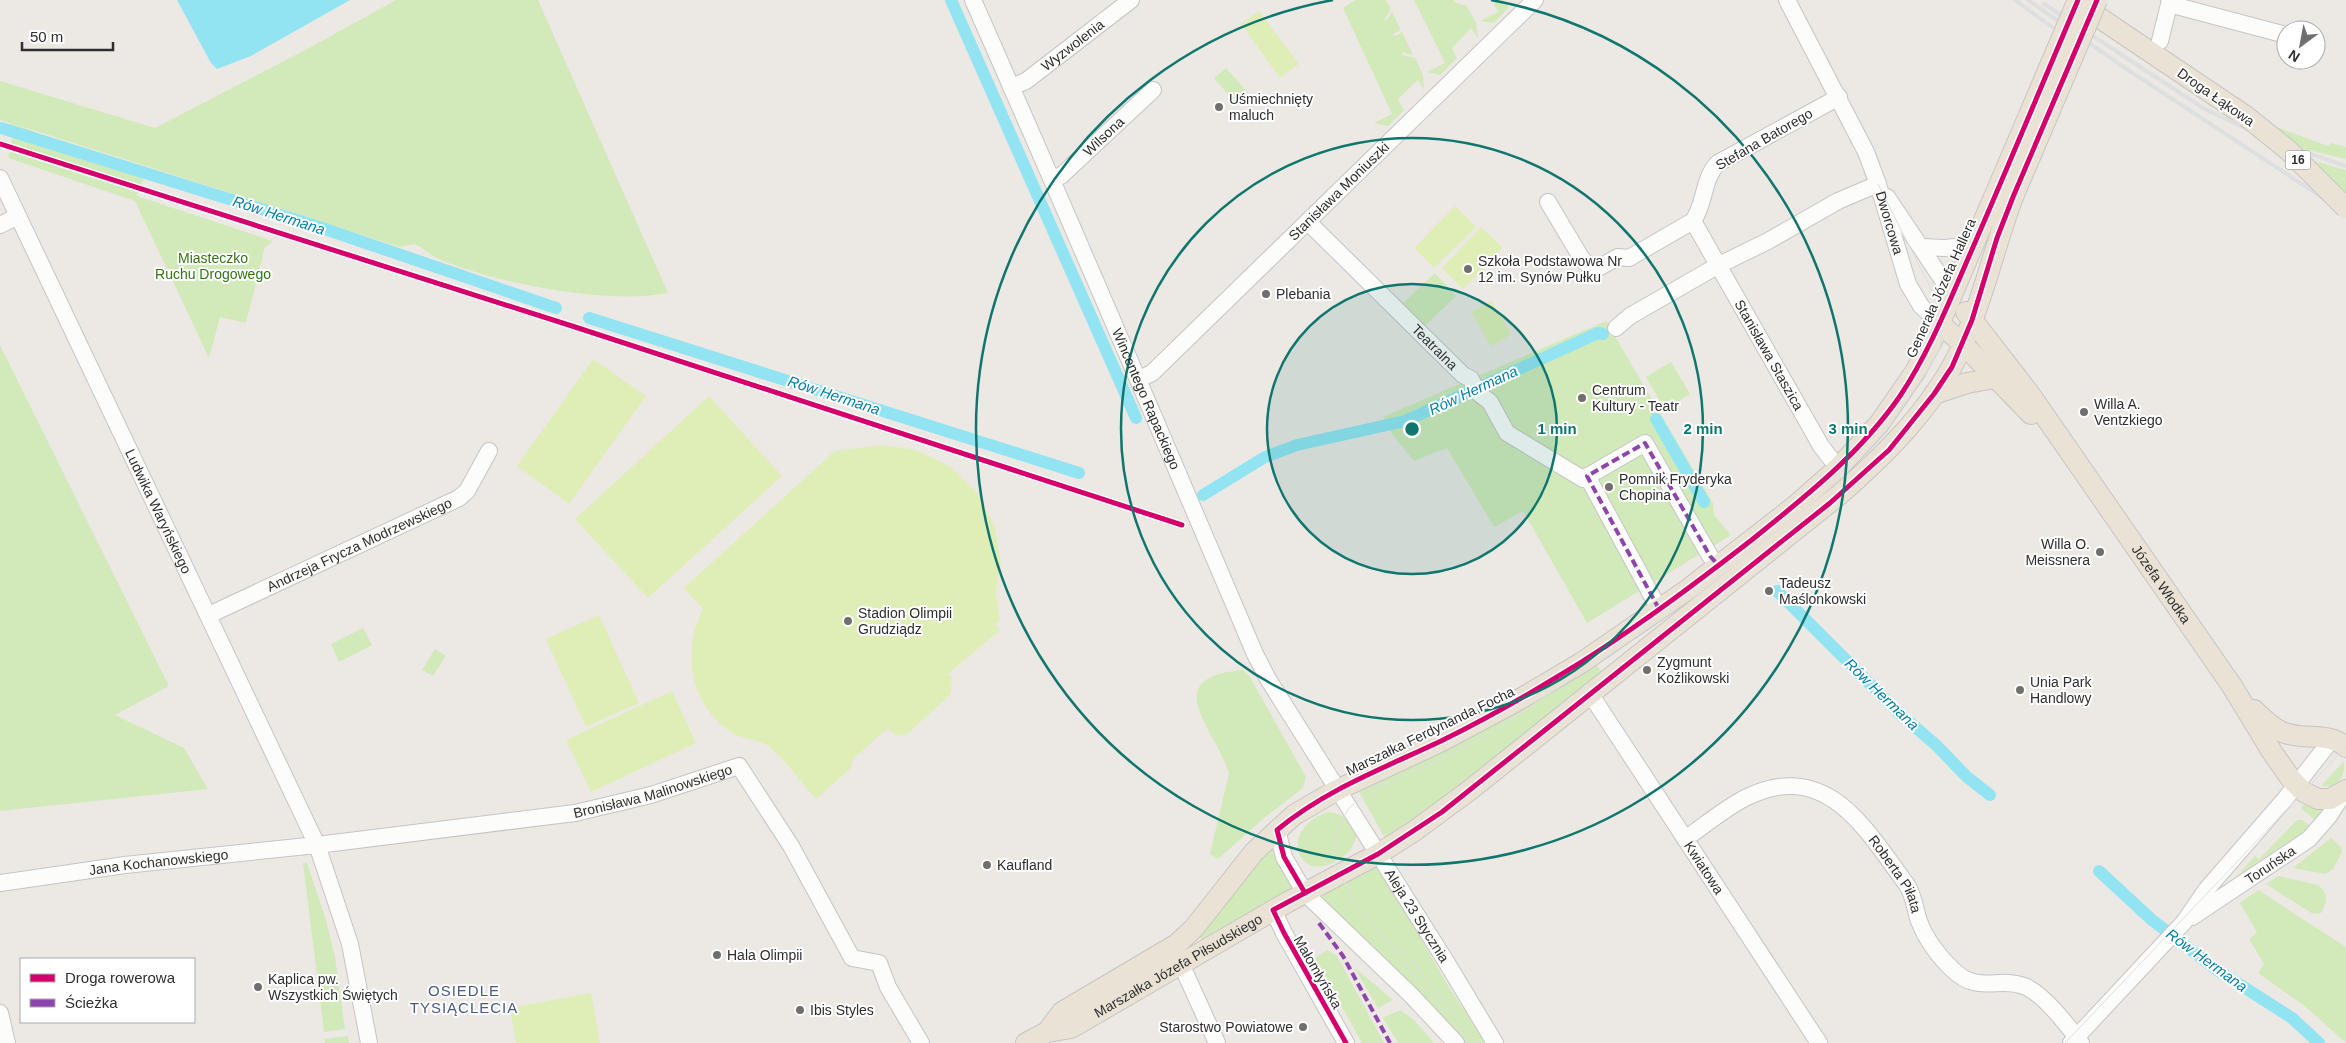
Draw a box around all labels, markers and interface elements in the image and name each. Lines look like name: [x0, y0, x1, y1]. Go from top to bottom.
street label: Wyzwolenia: [1038, 16, 1107, 74]
scale bar: [22, 20, 114, 52]
north arrow: [2276, 20, 2326, 70]
text: 50 m: [30, 28, 63, 45]
text: N: [2286, 47, 2303, 65]
street label: Droga Łąkowa: [2174, 65, 2258, 130]
place label: Uśmiechnięty maluch: [1229, 91, 1313, 123]
marker: Uśmiechnięty maluch: [1213, 101, 1225, 113]
street label: Stefana Batorego: [1713, 105, 1815, 173]
street label: Wilsona: [1080, 113, 1127, 159]
street label: Stanisława Moniuszki: [1285, 139, 1392, 244]
road number: 16: [2286, 150, 2310, 170]
street label: Dworcowa: [1873, 189, 1907, 257]
water label: Rów Hermana: [231, 192, 327, 238]
street label: Generała Józefa Hallera: [1903, 216, 1979, 360]
park label: Miasteczko Ruchu Drogowego: [155, 250, 271, 282]
place label: Szkoła Podstawowa Nr 12 im. Synów Pułku: [1478, 253, 1622, 285]
marker: Szkoła Podstawowa Nr 12 im. Synów Pułku: [1462, 263, 1474, 275]
place label: Plebania: [1276, 286, 1331, 302]
marker: Plebania: [1260, 288, 1272, 300]
street label: Stanisława Staszica: [1731, 297, 1807, 413]
street label: Teatralna: [1409, 321, 1461, 373]
street label: Wincentego Rapackiego: [1109, 326, 1184, 472]
water label: Rów Hermana: [1426, 362, 1520, 418]
water label: Rów Hermana: [786, 372, 882, 418]
place label: Centrum Kultury - Teatr: [1592, 382, 1679, 414]
marker: Centrum Kultury - Teatr: [1576, 392, 1588, 404]
place label: Willa A. Ventzkiego: [2094, 396, 2163, 428]
marker: Willa A. Ventzkiego: [2078, 406, 2090, 418]
centre of rings: [1403, 420, 1421, 438]
text: 1 min: [1537, 420, 1577, 437]
text: 2 min: [1683, 420, 1723, 437]
text: 3 min: [1828, 420, 1868, 437]
street label: Ludwika Waryńskiego: [122, 447, 195, 576]
place label: Pomnik Fryderyka Chopina: [1619, 471, 1732, 503]
marker: Pomnik Fryderyka Chopina: [1603, 481, 1615, 493]
street label: Andrzeja Frycza Modrzewskiego: [264, 494, 455, 595]
place label: Willa O. Meissnera: [2025, 536, 2090, 568]
street label: Józefa Włodka: [2129, 542, 2194, 627]
marker: Willa O. Meissnera: [2094, 546, 2106, 558]
place label: Tadeusz Maślonkowski: [1779, 575, 1866, 607]
marker: Tadeusz Maślonkowski: [1763, 585, 1775, 597]
place label: Stadion Olimpii Grudziądz: [858, 605, 952, 637]
marker: Stadion Olimpii Grudziądz: [842, 615, 854, 627]
place label: Zygmunt Koźlikowski: [1657, 654, 1729, 686]
water label: Rów Hermana: [1842, 655, 1922, 733]
marker: Zygmunt Koźlikowski: [1641, 664, 1653, 676]
place label: Unia Park Handlowy: [2030, 674, 2092, 706]
street label: Marszałka Ferdynanda Focha: [1343, 683, 1517, 779]
marker: Unia Park Handlowy: [2014, 684, 2026, 696]
street label: Bronisława Malinowskiego: [572, 761, 734, 821]
street label: Roberta Piłata: [1865, 832, 1924, 915]
street label: Kwiatowa: [1681, 838, 1727, 897]
street label: Toruńska: [2242, 842, 2298, 887]
street label: Jana Kochanowskiego: [88, 846, 229, 878]
place label: Kaufland: [997, 857, 1052, 873]
marker: Kaufland: [981, 859, 993, 871]
street label: Aleja 23 Stycznia: [1382, 866, 1453, 965]
street label: Marszałka Józefa Piłsudskiego: [1091, 911, 1265, 1021]
water label: Rów Hermana: [2163, 925, 2251, 995]
street label: Małomłyńska: [1291, 933, 1345, 1012]
place label: Hala Olimpii: [727, 947, 802, 963]
marker: Hala Olimpii: [711, 949, 723, 961]
legend: [20, 958, 195, 1023]
text: Droga rowerowa: [65, 969, 176, 986]
place label: Kaplica pw. Wszystkich Świętych: [268, 971, 398, 1003]
marker: Kaplica pw. Wszystkich Świętych: [252, 981, 264, 993]
district label: OSIEDLE TYSIĄCLECIA: [410, 982, 518, 1016]
text: Ścieżka: [65, 994, 118, 1011]
place label: Ibis Styles: [810, 1002, 874, 1018]
marker: Ibis Styles: [794, 1004, 806, 1016]
place label: Starostwo Powiatowe: [1159, 1019, 1293, 1035]
marker: Starostwo Powiatowe: [1297, 1021, 1309, 1033]

